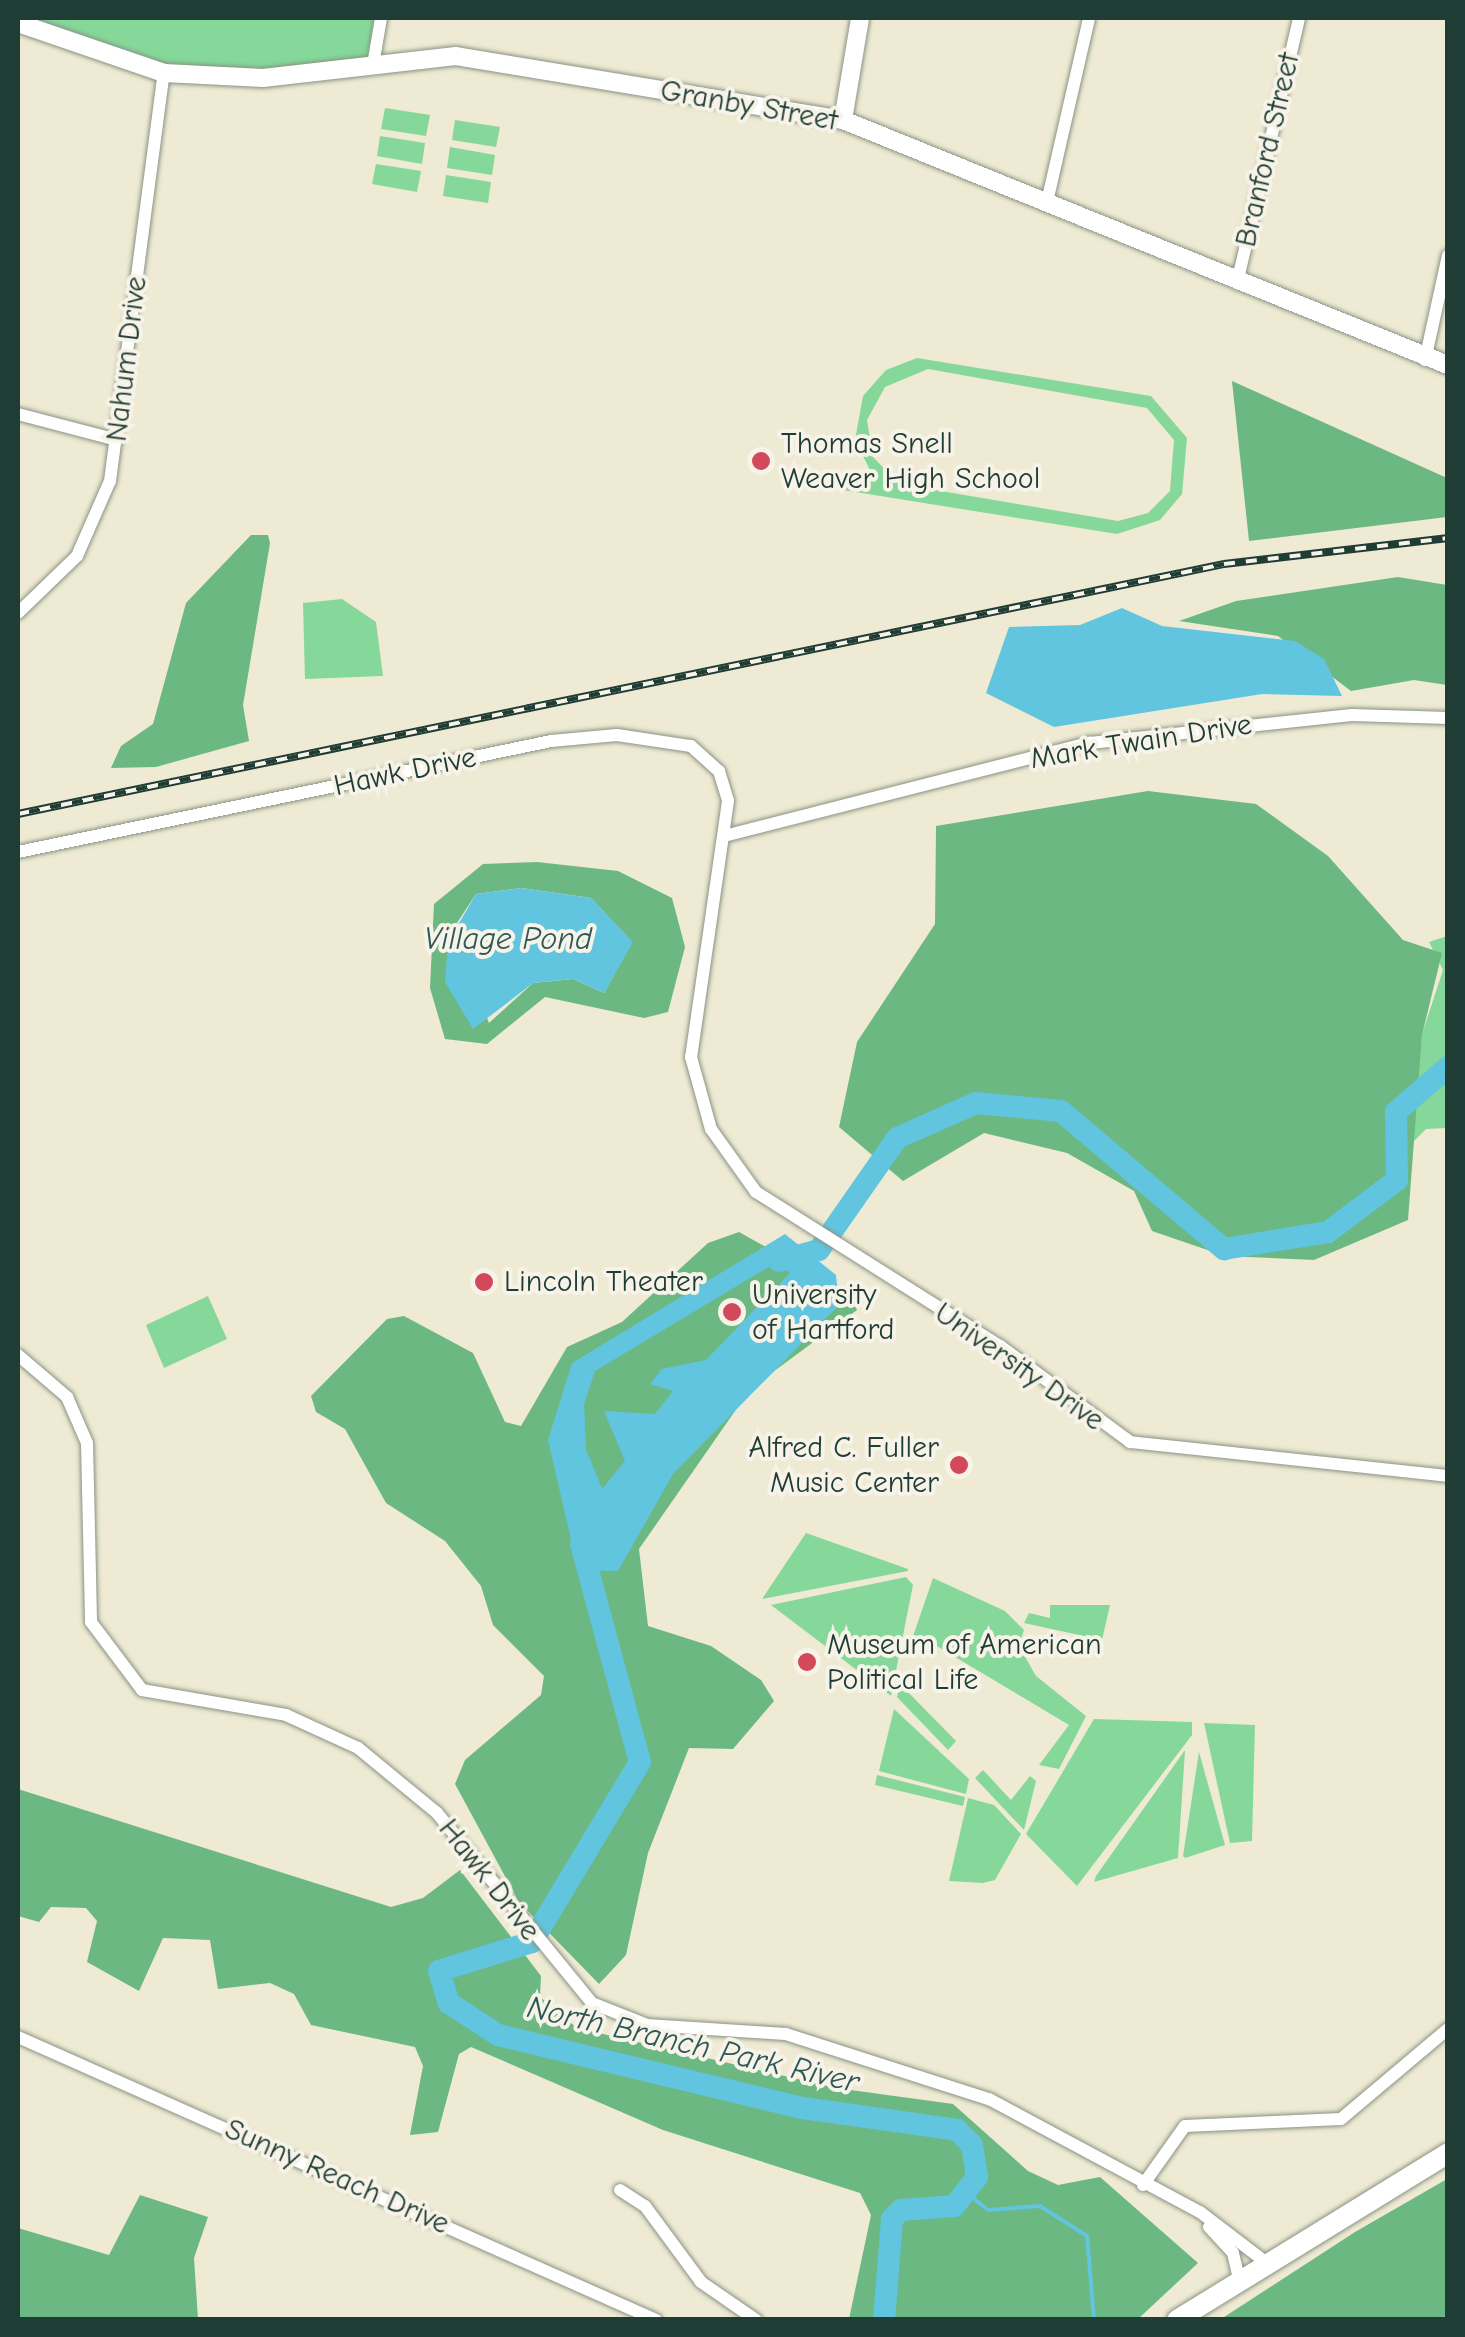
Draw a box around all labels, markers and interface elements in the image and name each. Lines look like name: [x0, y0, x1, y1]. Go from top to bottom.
street label: Branford Street: [1228, 50, 1308, 250]
street label: Granby Street: [658, 73, 840, 139]
street label: Nahum Drive: [99, 274, 155, 444]
place label: Thomas Snell Weaver High School: [781, 426, 1040, 496]
marker: Thomas Snell Weaver High School: [750, 450, 772, 472]
street label: Mark Twain Drive: [1028, 707, 1254, 777]
street label: Hawk Drive: [331, 739, 479, 805]
water label: Village Pond: [424, 920, 592, 958]
place label: Lincoln Theater: [504, 1264, 703, 1300]
marker: Lincoln Theater: [473, 1271, 495, 1293]
place label: University of Hartford: [752, 1277, 894, 1348]
street label: University Drive: [927, 1295, 1111, 1439]
marker: University of Hartford: [721, 1301, 743, 1323]
place label: Alfred C. Fuller Music Center: [749, 1430, 939, 1500]
marker: Alfred C. Fuller Music Center: [948, 1454, 970, 1476]
place label: Museum of American Political Life: [827, 1627, 1102, 1698]
marker: Museum of American Political Life: [796, 1651, 818, 1673]
street label: Hawk Drive: [430, 1812, 548, 1948]
water label: North Branch Park River: [523, 1988, 863, 2102]
street label: Sunny Reach Drive: [219, 2111, 455, 2243]

